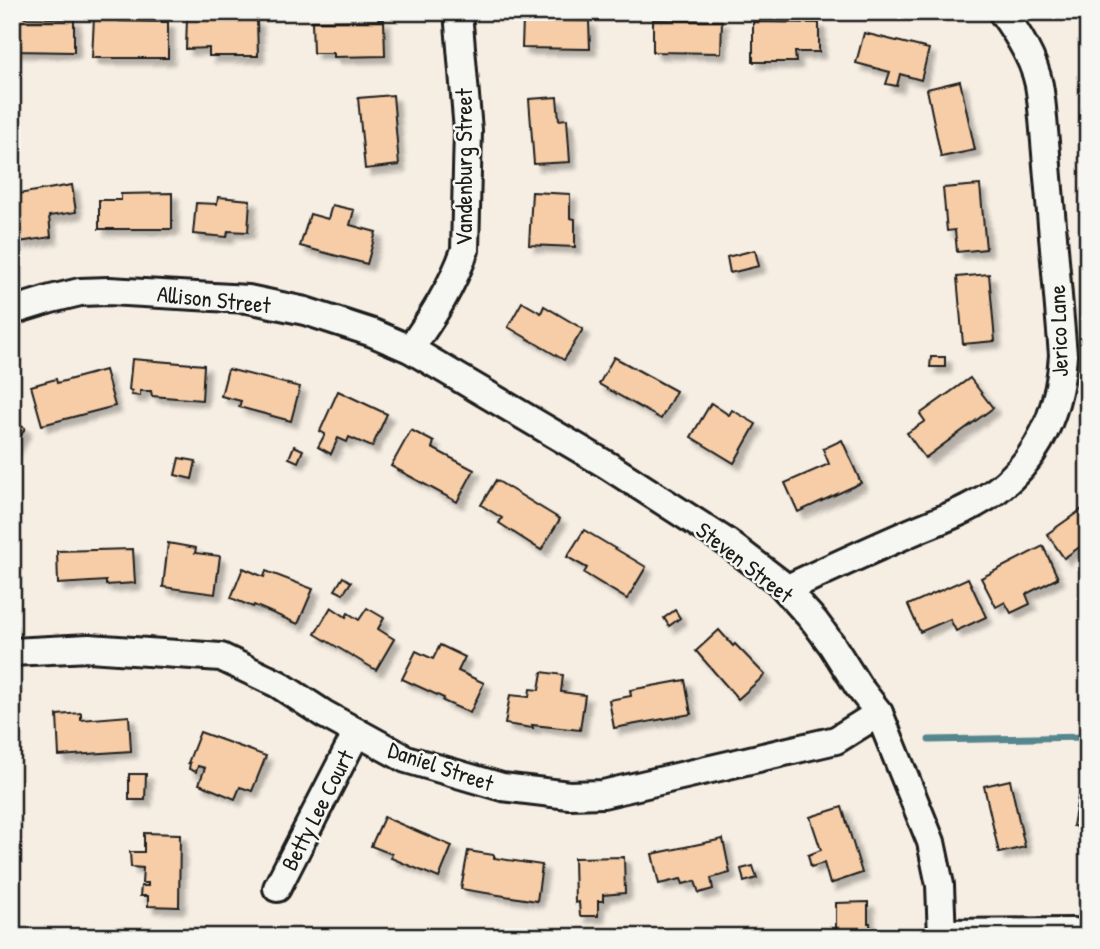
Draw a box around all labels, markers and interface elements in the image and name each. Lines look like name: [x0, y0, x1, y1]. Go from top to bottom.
street label: Vandenburg Street: [448, 87, 479, 246]
street label: Allison Street: [156, 278, 273, 320]
street label: Jerico Lane: [1041, 284, 1075, 378]
street label: Steven Street: [690, 514, 801, 610]
street label: Daniel Street: [384, 734, 499, 799]
street label: Betty Lee Court: [273, 743, 361, 876]

